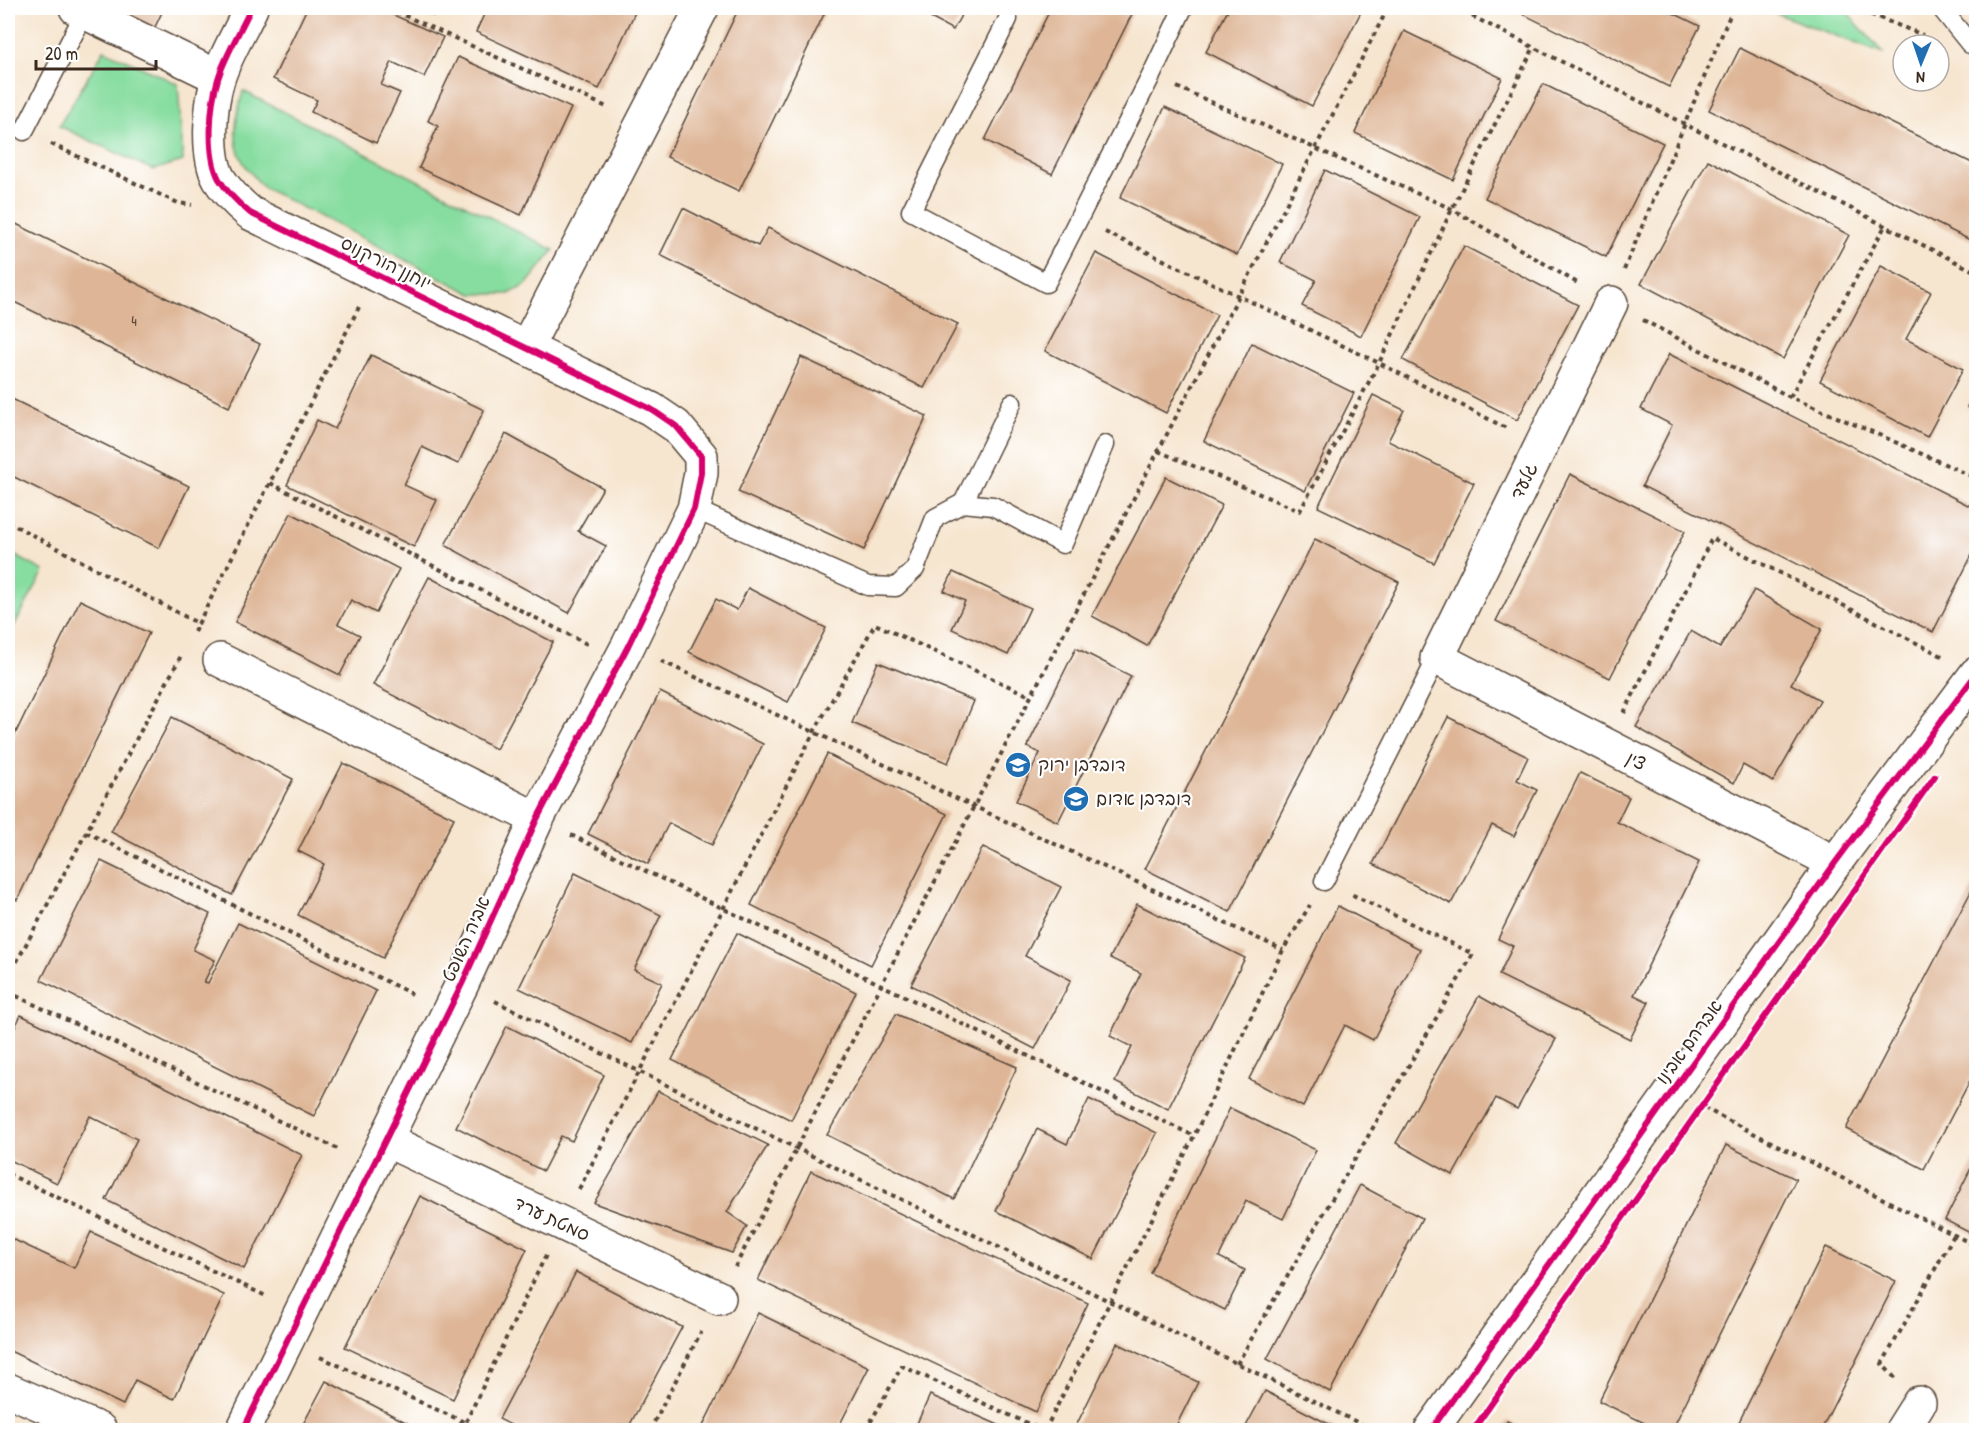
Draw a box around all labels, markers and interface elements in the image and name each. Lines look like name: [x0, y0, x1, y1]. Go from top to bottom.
scale bar: [36, 33, 156, 71]
north arrow: [1891, 33, 1951, 93]
text: 20 m: [45, 41, 78, 66]
text: N: [1915, 67, 1925, 89]
street label: יוחנן הורקנוס: [337, 230, 436, 295]
house number: 4: [131, 310, 137, 331]
street label: גלעד: [1504, 458, 1543, 503]
street label: צין: [1622, 745, 1651, 776]
school or university icon: דובדבן ירוק: [1003, 750, 1033, 780]
place label: דובדבן ירוק: [1038, 752, 1126, 777]
school or university icon: דובדבן אדום: [1061, 784, 1091, 814]
place label: דובדבן אדום: [1096, 786, 1191, 811]
street label: אביה השופט: [435, 892, 496, 986]
street label: אברהם אבינו: [1649, 994, 1728, 1089]
street label: סמטת ערד: [510, 1190, 594, 1247]

